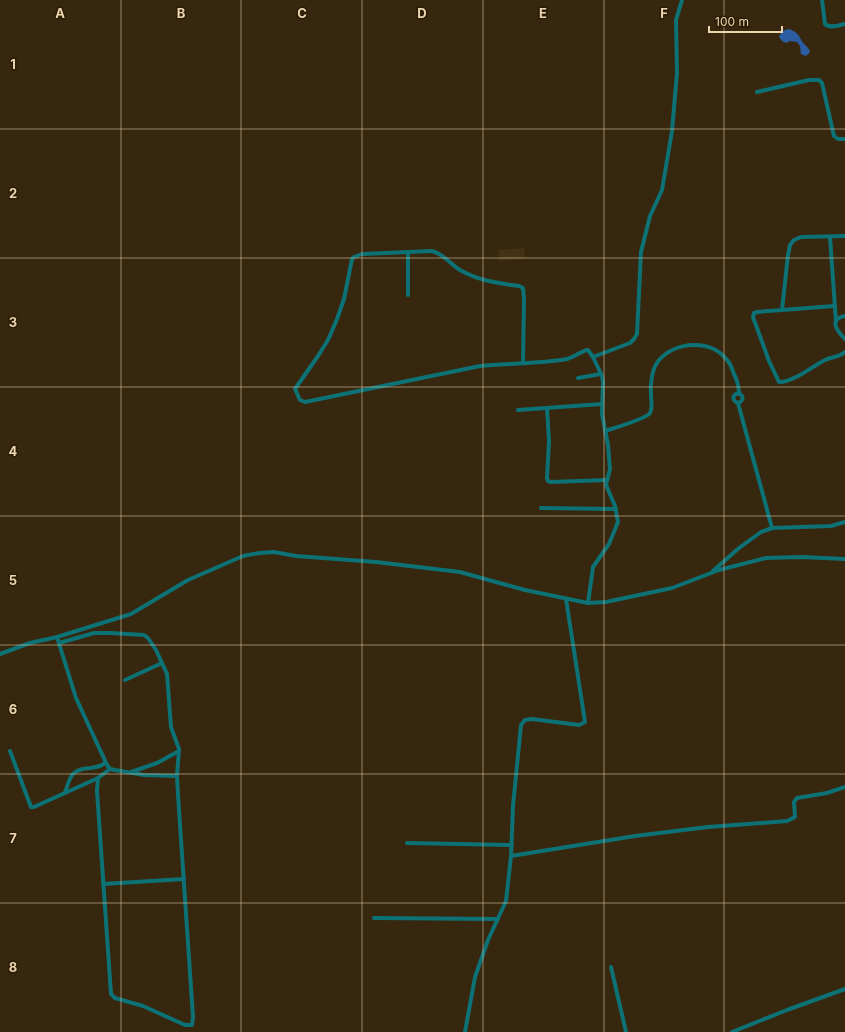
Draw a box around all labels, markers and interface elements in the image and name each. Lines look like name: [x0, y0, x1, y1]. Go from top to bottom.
text: A: [55, 5, 65, 21]
text: B: [177, 5, 186, 21]
text: C: [297, 5, 307, 21]
text: D: [417, 5, 427, 21]
text: E: [539, 5, 547, 21]
text: F: [660, 5, 668, 21]
scale bar: [709, 8, 782, 34]
text: 100 m: [715, 14, 749, 29]
text: 1: [10, 56, 16, 72]
text: 2: [9, 185, 17, 201]
text: 3: [9, 314, 17, 330]
text: 4: [9, 443, 18, 459]
text: 5: [9, 572, 17, 588]
text: 6: [9, 701, 17, 717]
text: 7: [9, 830, 17, 846]
text: 8: [9, 959, 17, 975]

